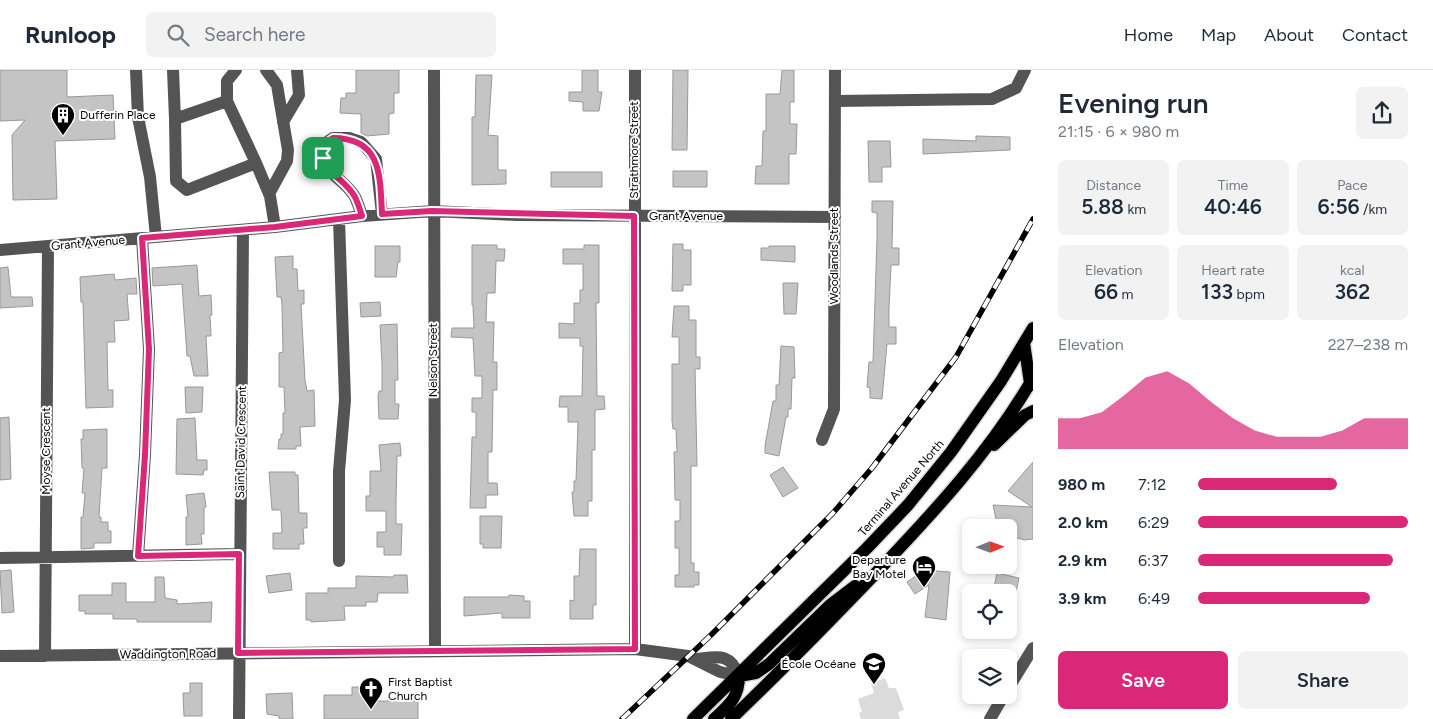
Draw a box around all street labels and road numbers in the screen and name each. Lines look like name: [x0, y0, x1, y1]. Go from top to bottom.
street label: Strathmore Street: [627, 101, 641, 199]
street label: Woodlands Street: [827, 207, 841, 304]
street label: Grant Avenue: [649, 209, 723, 223]
street label: Grant Avenue: [50, 233, 126, 253]
street label: Nelson Street: [426, 322, 440, 397]
street label: Saint David Crescent: [233, 385, 249, 499]
street label: Moyse Crescent: [39, 407, 53, 495]
street label: Terminal Avenue North: [855, 437, 947, 539]
street label: Waddington Road: [120, 646, 216, 662]

